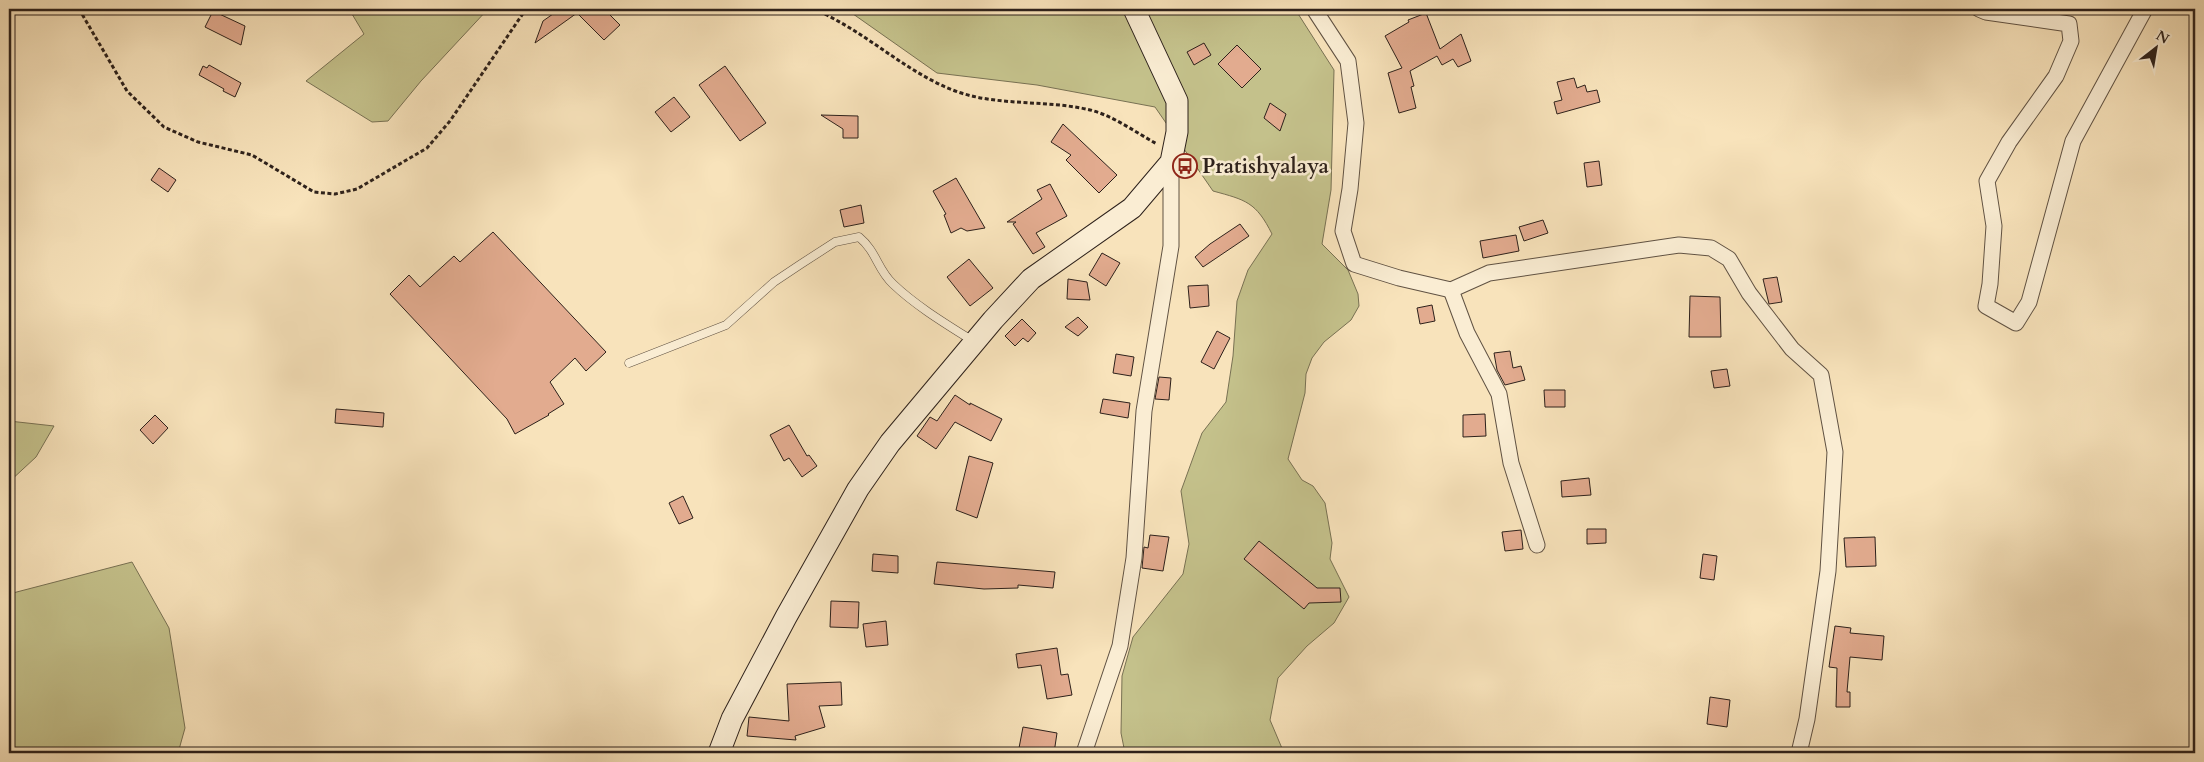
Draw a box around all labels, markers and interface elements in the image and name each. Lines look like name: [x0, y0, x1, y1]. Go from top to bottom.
north arrow: [2132, 22, 2182, 72]
text: N: [2152, 26, 2173, 49]
place label: Pratishyalaya: [1202, 152, 1329, 181]
bus stop icon: Pratishyalaya: [1172, 153, 1198, 179]

